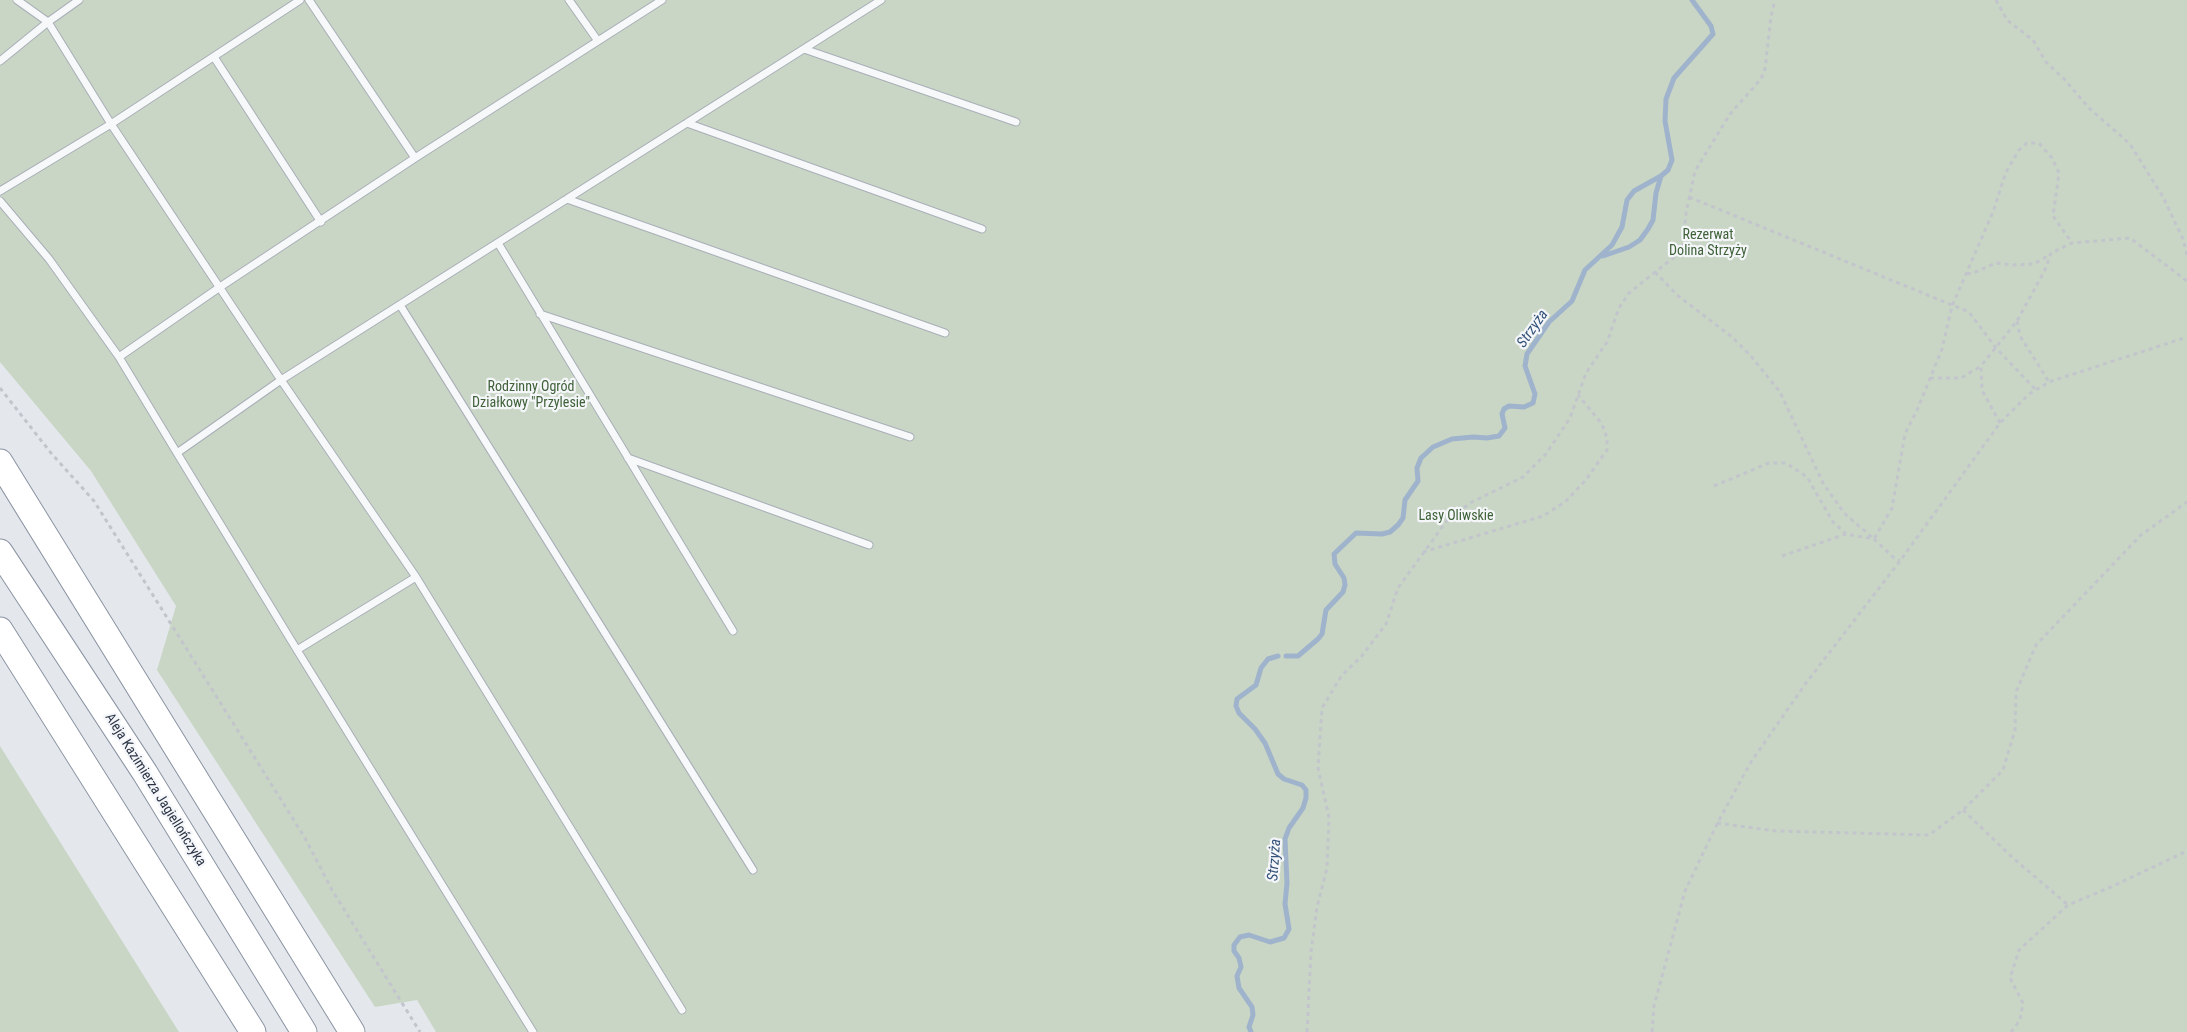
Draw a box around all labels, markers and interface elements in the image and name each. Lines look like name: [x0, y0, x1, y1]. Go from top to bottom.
park label: Rezerwat Dolina Strzyży: [1669, 227, 1747, 260]
water label: Strzyża: [1514, 307, 1552, 351]
park label: Rodzinny Ogród Działkowy "Przylesie": [472, 379, 590, 412]
park label: Lasy Oliwskie: [1418, 508, 1494, 524]
street label: Aleja Kazimierza Jagiellończyka: [101, 710, 209, 870]
water label: Strzyża: [1265, 838, 1285, 882]

